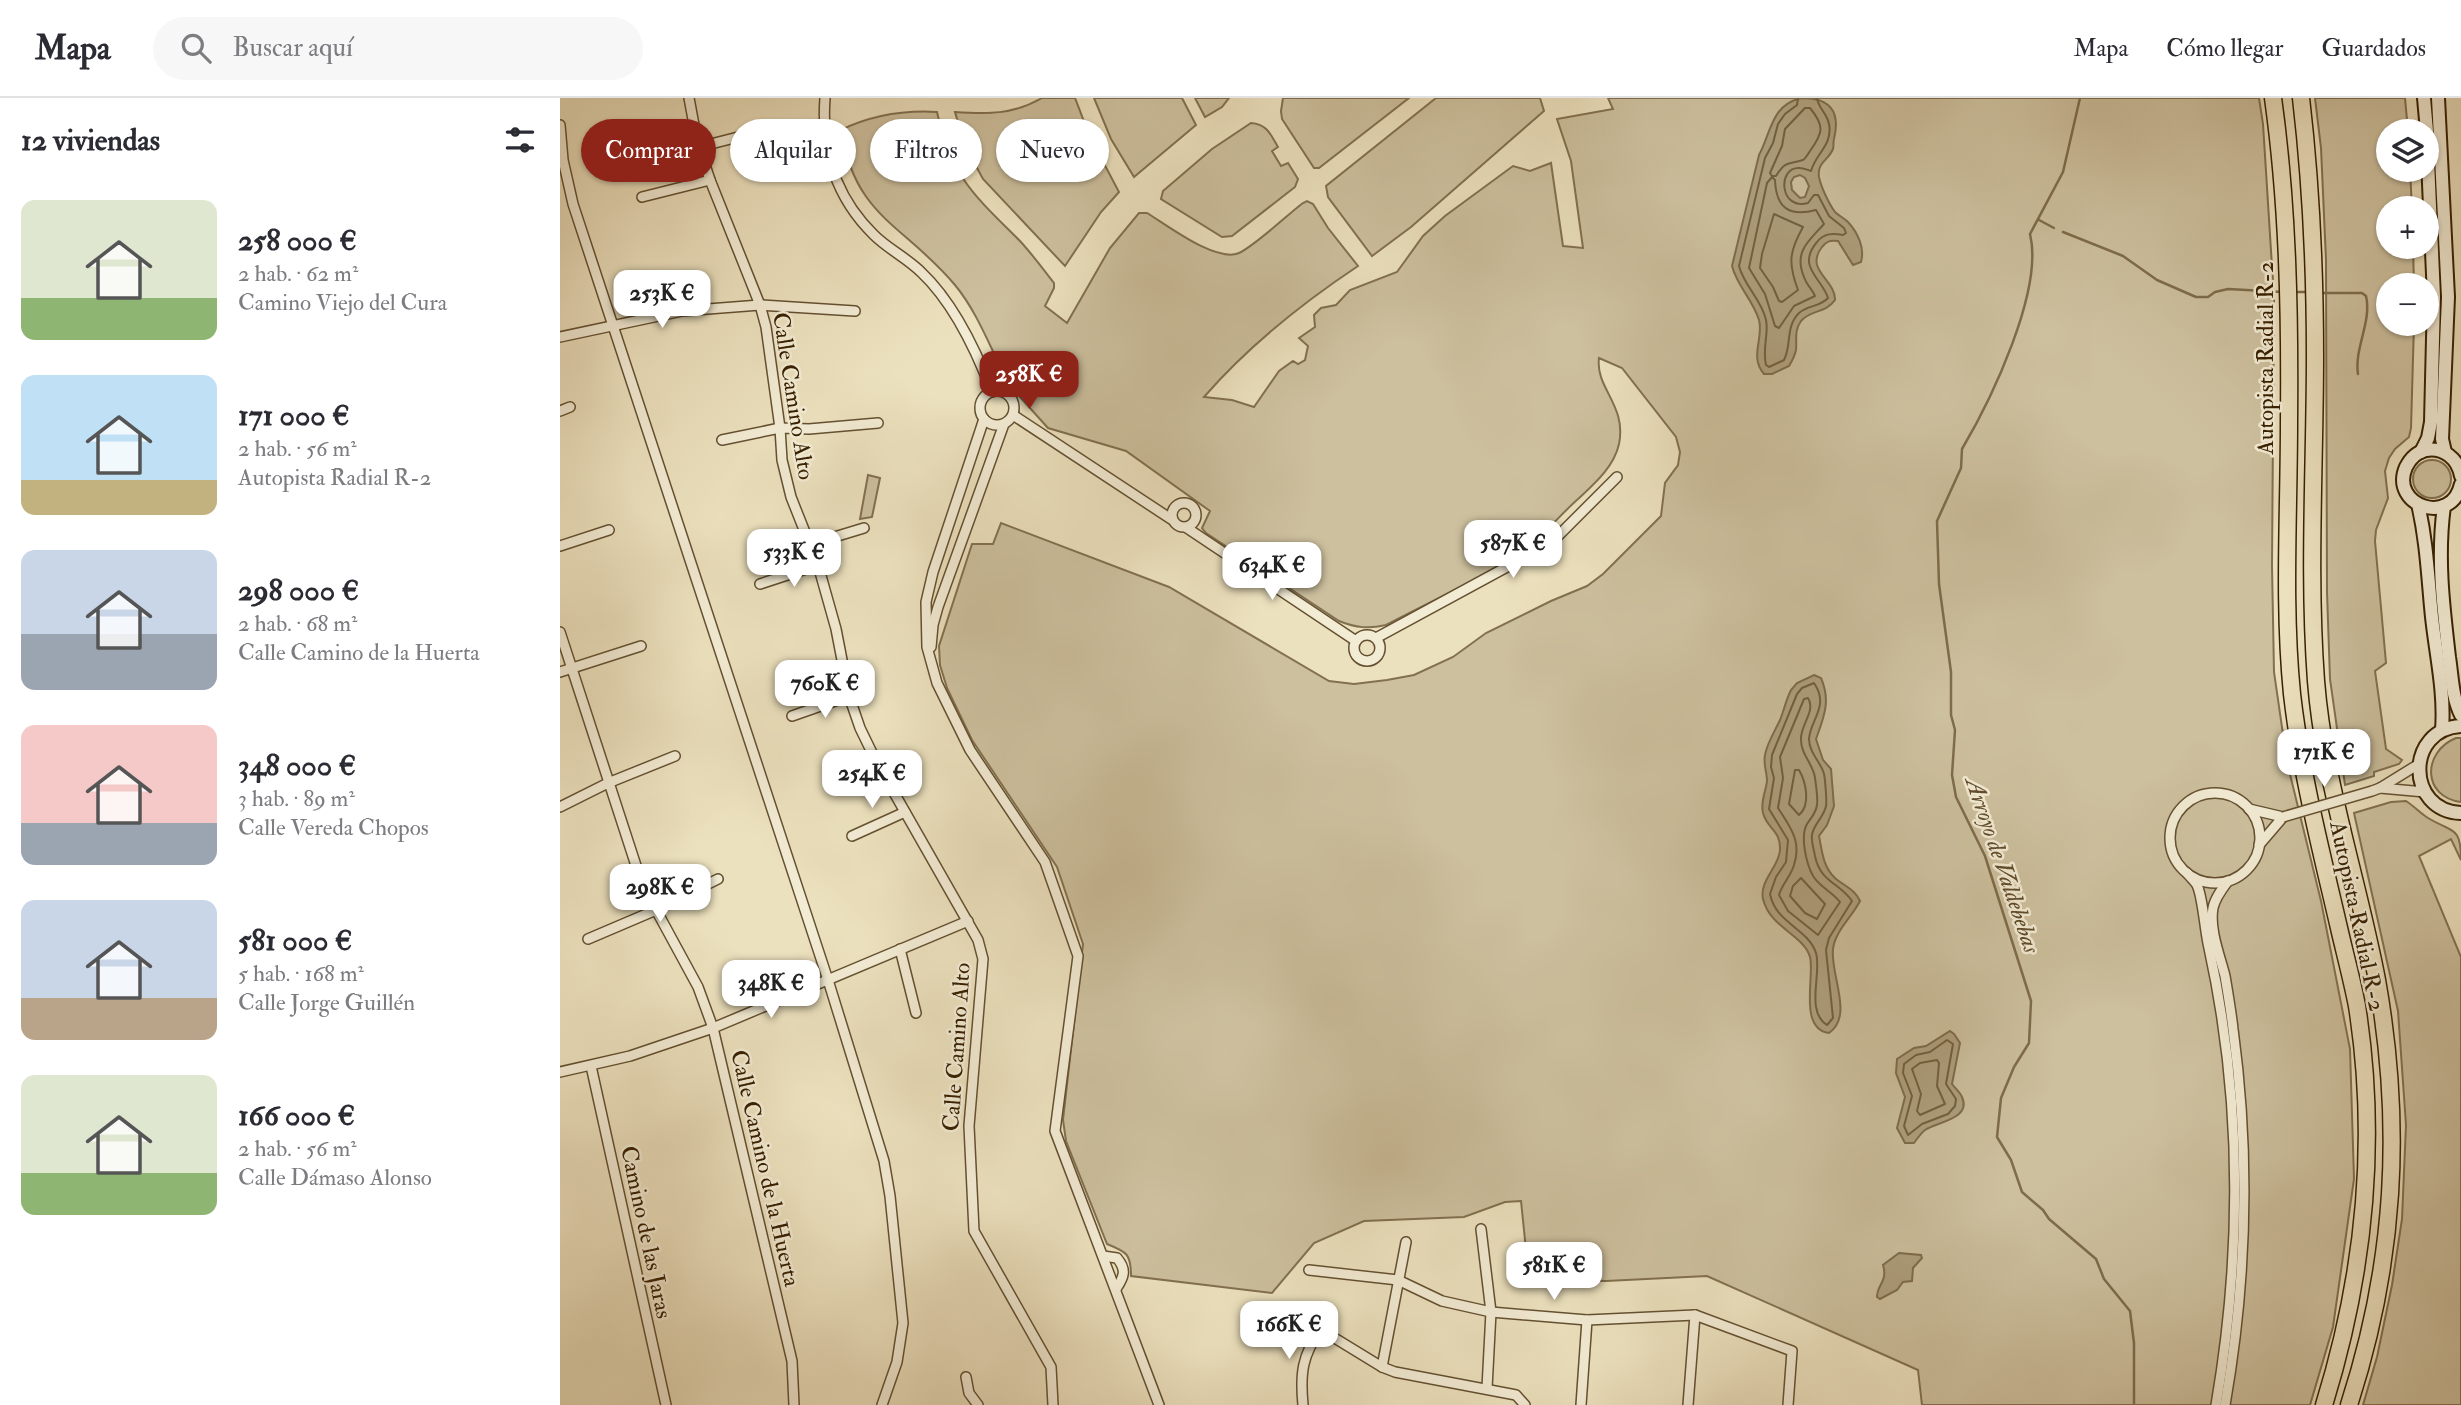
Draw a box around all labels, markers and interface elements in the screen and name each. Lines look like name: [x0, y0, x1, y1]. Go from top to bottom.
search box: [153, 17, 643, 80]
text: Mapa: [35, 28, 111, 69]
icon: search: [177, 29, 215, 67]
text: Buscar aquí: [233, 32, 353, 64]
text: Mapa: [2073, 33, 2128, 64]
text: Cómo llegar: [2166, 33, 2283, 64]
text: Guardados: [2321, 33, 2426, 64]
chip: Comprar: [581, 119, 716, 182]
chip: Alquilar: [730, 119, 856, 182]
chip: Filtros: [870, 119, 982, 182]
chip: Nuevo: [996, 119, 1109, 182]
map controls: [2376, 119, 2439, 336]
button: layers: [2376, 119, 2439, 182]
icon: filters: [501, 121, 539, 159]
text: 12 viviendas: [21, 122, 160, 159]
button: +: [2376, 196, 2439, 259]
text: 258 000 €: [238, 222, 357, 259]
icon: home: [77, 228, 161, 312]
text: 2 hab. · 62 m²: [238, 259, 358, 288]
street label: Autopista Radial R-2: [2251, 261, 2281, 456]
pin: 253K €: [605, 271, 719, 330]
button: −: [2376, 273, 2439, 336]
text: 253K €: [630, 278, 694, 307]
text: Camino Viejo del Cura: [238, 288, 447, 317]
street label: Calle Camino Alto: [766, 310, 821, 482]
pin: 258K €: [972, 352, 1086, 411]
text: 258K €: [996, 359, 1062, 388]
text: 171 000 €: [238, 397, 350, 434]
icon: home: [77, 403, 161, 487]
text: 2 hab. · 56 m²: [238, 434, 357, 463]
text: Autopista Radial R-2: [238, 463, 431, 492]
pin: 587K €: [1456, 520, 1570, 580]
text: 587K €: [1480, 528, 1546, 557]
pin: 533K €: [737, 530, 851, 589]
text: 533K €: [763, 537, 825, 566]
pin: 634K €: [1215, 542, 1329, 602]
text: 634K €: [1238, 550, 1306, 579]
text: 298 000 €: [238, 572, 359, 609]
icon: home: [77, 578, 161, 662]
text: 2 hab. · 68 m²: [238, 609, 358, 638]
text: Calle Camino de la Huerta: [238, 638, 480, 667]
pin: 760K €: [768, 660, 882, 720]
text: 760K €: [791, 668, 859, 697]
pin: 171K €: [2267, 730, 2381, 789]
text: 171K €: [2293, 737, 2355, 766]
text: 348 000 €: [238, 747, 356, 784]
pin: 254K €: [815, 750, 929, 810]
icon: home: [77, 753, 161, 837]
text: 254K €: [838, 758, 906, 787]
water label: Arroyo de Valdebebas: [1957, 770, 2047, 958]
text: 3 hab. · 89 m²: [238, 784, 355, 813]
text: Calle Vereda Chopos: [238, 813, 429, 842]
street label: Autopista Radial R-2: [2322, 817, 2392, 1014]
pin: 298K €: [603, 864, 717, 924]
text: 298K €: [626, 872, 694, 901]
text: 581 000 €: [238, 922, 352, 959]
icon: home: [77, 928, 161, 1012]
text: 5 hab. · 168 m²: [238, 959, 364, 988]
pin: 348K €: [714, 960, 828, 1020]
street label: Calle Camino Alto: [936, 962, 977, 1132]
text: 348K €: [738, 968, 804, 997]
text: Calle Jorge Guillén: [238, 988, 415, 1017]
street label: Calle Camino de la Huerta: [724, 1047, 807, 1290]
text: 166 000 €: [238, 1097, 355, 1134]
icon: home: [77, 1103, 161, 1187]
text: 2 hab. · 56 m²: [238, 1134, 357, 1163]
street label: Camino de las Jaras: [614, 1143, 679, 1321]
text: Calle Dámaso Alonso: [238, 1163, 432, 1192]
pin: 581K €: [1497, 1242, 1611, 1302]
text: 581K €: [1522, 1250, 1586, 1279]
pin: 166K €: [1232, 1302, 1346, 1361]
text: 166K €: [1256, 1309, 1322, 1338]

